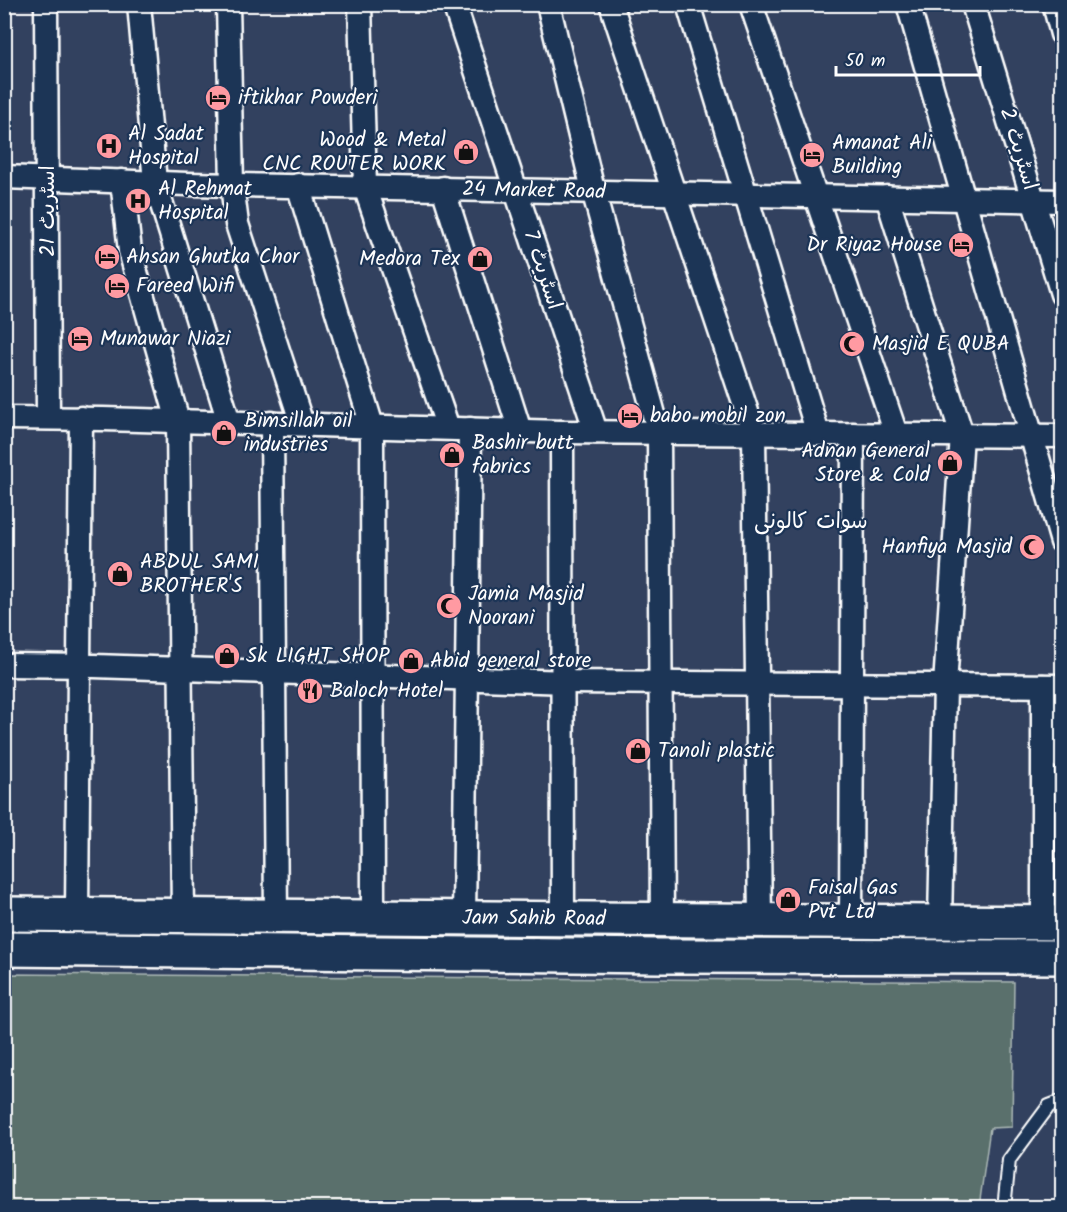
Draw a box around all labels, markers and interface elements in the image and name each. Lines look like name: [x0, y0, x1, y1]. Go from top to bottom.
scale bar: [836, 39, 980, 77]
text: 50 m: [845, 47, 885, 76]
place label: iftikhar Powderi: [238, 82, 378, 115]
hotel icon: iftikhar Powderi: [203, 83, 233, 113]
street label: اسٹریٹ 2: [990, 104, 1046, 194]
place label: Al Sadat Hospital: [128, 118, 205, 175]
place label: Wood & Metal CNC ROUTER WORK: [262, 124, 447, 181]
place label: Amanat Ali Building: [832, 127, 933, 184]
hospital icon: Al Sadat Hospital: [94, 131, 124, 161]
shop icon: Wood & Metal CNC ROUTER WORK: [451, 137, 481, 167]
hotel icon: Amanat Ali Building: [797, 140, 827, 170]
street label: اسٹریٹ 21: [32, 165, 65, 257]
place label: Al Rehmat Hospital: [158, 173, 253, 230]
street label: 24 Market Road: [462, 173, 606, 209]
hospital icon: Al Rehmat Hospital: [123, 186, 153, 216]
street label: اسٹریٹ 7: [514, 226, 570, 314]
place label: Dr Riyaz House: [806, 229, 943, 262]
hotel icon: Dr Riyaz House: [946, 230, 976, 260]
place label: Ahsan Ghutka Chor: [126, 241, 300, 274]
hotel icon: Ahsan Ghutka Chor: [92, 242, 122, 272]
place label: Medora Tex: [359, 243, 461, 276]
shop icon: Medora Tex: [465, 244, 495, 274]
place label: Fareed Wifi: [136, 270, 235, 303]
hotel icon: Fareed Wifi: [102, 271, 132, 301]
place label: Munawar Niazi: [100, 323, 231, 356]
hotel icon: Munawar Niazi: [65, 324, 95, 354]
place label: Masjid E QUBA: [872, 328, 1009, 361]
mosque icon: Masjid E QUBA: [837, 329, 867, 359]
place label: babo mobil zon: [650, 400, 786, 433]
hotel icon: babo mobil zon: [615, 401, 645, 431]
place label: Bimsillah oil industries: [244, 405, 353, 462]
shop icon: Bimsillah oil industries: [209, 418, 239, 448]
place label: Bashir butt fabrics: [472, 427, 574, 484]
place label: Adnan General Store & Cold: [801, 435, 931, 492]
shop icon: Bashir butt fabrics: [437, 440, 467, 470]
shop icon: Adnan General Store & Cold: [935, 448, 965, 478]
district label: سوات کالونی: [754, 505, 868, 540]
place label: Hanfiya Masjid: [882, 531, 1013, 564]
mosque icon: Hanfiya Masjid: [1017, 532, 1047, 562]
place label: ABDUL SAMI BROTHER'S: [140, 546, 259, 603]
shop icon: ABDUL SAMI BROTHER'S: [105, 559, 135, 589]
place label: Jamia Masjid Noorani: [468, 578, 584, 635]
mosque icon: Jamia Masjid Noorani: [434, 591, 464, 621]
place label: Sk LIGHT SHOP: [246, 640, 390, 673]
shop icon: Sk LIGHT SHOP: [212, 641, 242, 671]
place label: Abid general store: [430, 645, 592, 678]
shop icon: Abid general store: [396, 646, 426, 676]
place label: Baloch Hotel: [330, 675, 443, 708]
restaurant icon: Baloch Hotel: [295, 676, 325, 706]
place label: Tanoli plastic: [658, 735, 775, 768]
shop icon: Tanoli plastic: [623, 736, 653, 766]
place label: Faisal Gas Pvt Ltd: [808, 872, 898, 929]
shop icon: Faisal Gas Pvt Ltd: [773, 885, 803, 915]
street label: Jam Sahib Road: [462, 901, 606, 936]

